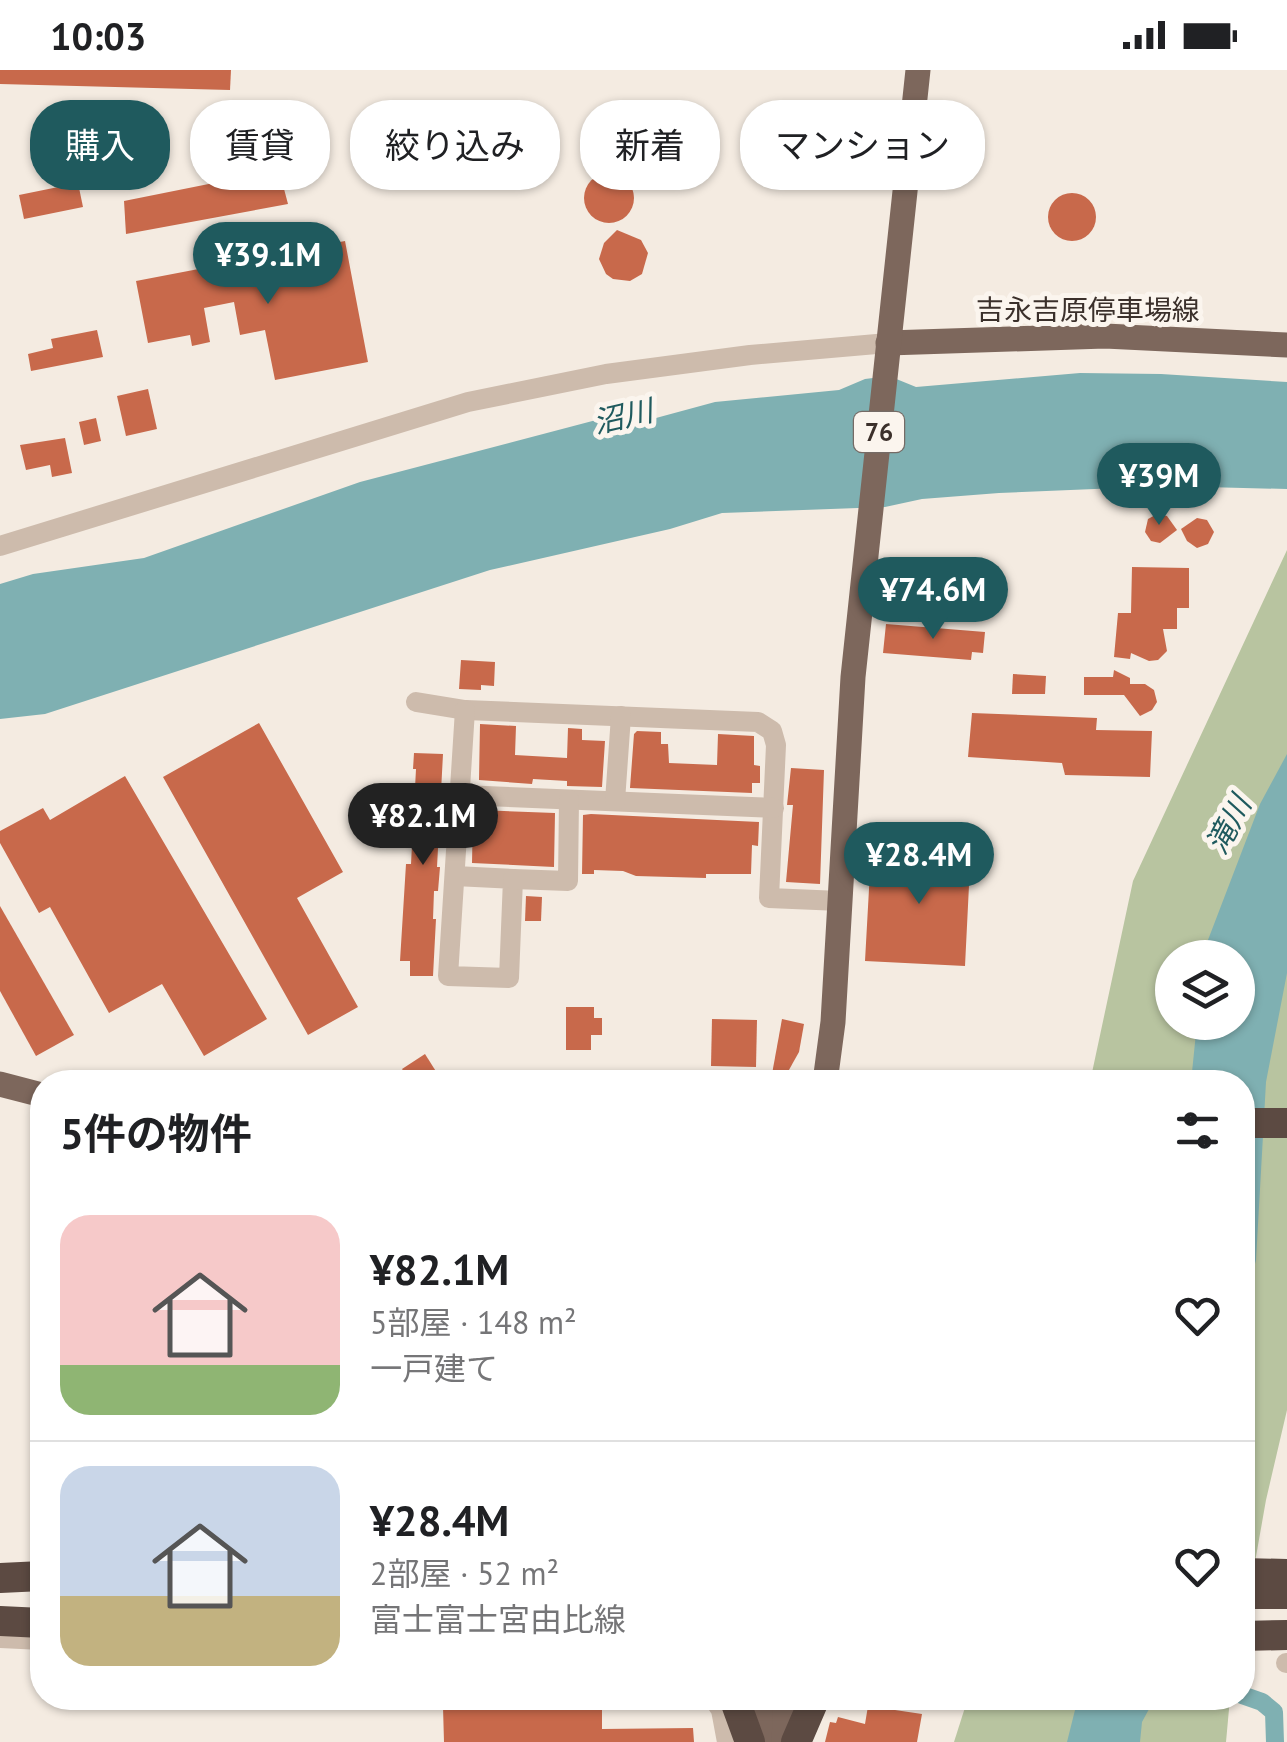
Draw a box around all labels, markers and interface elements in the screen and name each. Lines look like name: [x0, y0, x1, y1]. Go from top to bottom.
text: 10:03: [50, 11, 146, 60]
chip: 購入: [30, 100, 170, 190]
chip: 賃貸: [190, 100, 330, 190]
chip: 絞り込み: [350, 100, 560, 190]
chip: 新着: [580, 100, 720, 190]
chip: マンション: [740, 100, 985, 190]
pin: ¥39.1M: [187, 222, 349, 307]
text: ¥39.1M: [215, 233, 321, 275]
street label: 吉永吉原停車場線: [976, 291, 1200, 328]
water label: 沼川: [589, 389, 659, 441]
road number: 76: [854, 412, 904, 452]
pin: ¥39M: [1100, 443, 1218, 528]
text: ¥39M: [1119, 454, 1199, 496]
pin: ¥74.6M: [852, 557, 1014, 642]
text: ¥74.6M: [880, 568, 986, 610]
pin: ¥82.1M: [342, 783, 504, 868]
water label: 滝川: [1196, 786, 1260, 860]
text: ¥82.1M: [370, 794, 476, 836]
pin: ¥28.4M: [838, 822, 1000, 907]
text: ¥28.4M: [866, 833, 972, 875]
map controls: [1155, 940, 1255, 1040]
button: layers: [1155, 940, 1255, 1040]
icon: filters: [1170, 1103, 1225, 1158]
text: 5件の物件: [60, 1106, 252, 1161]
text: ¥82.1M: [370, 1242, 509, 1297]
icon: home: [140, 1255, 260, 1375]
icon: heart: [1170, 1288, 1225, 1343]
text: 5部屋 · 148 m²: [370, 1301, 577, 1343]
text: 一戸建て: [370, 1347, 498, 1389]
text: ¥28.4M: [370, 1493, 509, 1548]
icon: home: [140, 1506, 260, 1626]
icon: heart: [1170, 1539, 1225, 1594]
text: 2部屋 · 52 m²: [370, 1552, 559, 1594]
text: 富士富士宮由比線: [370, 1598, 626, 1640]

